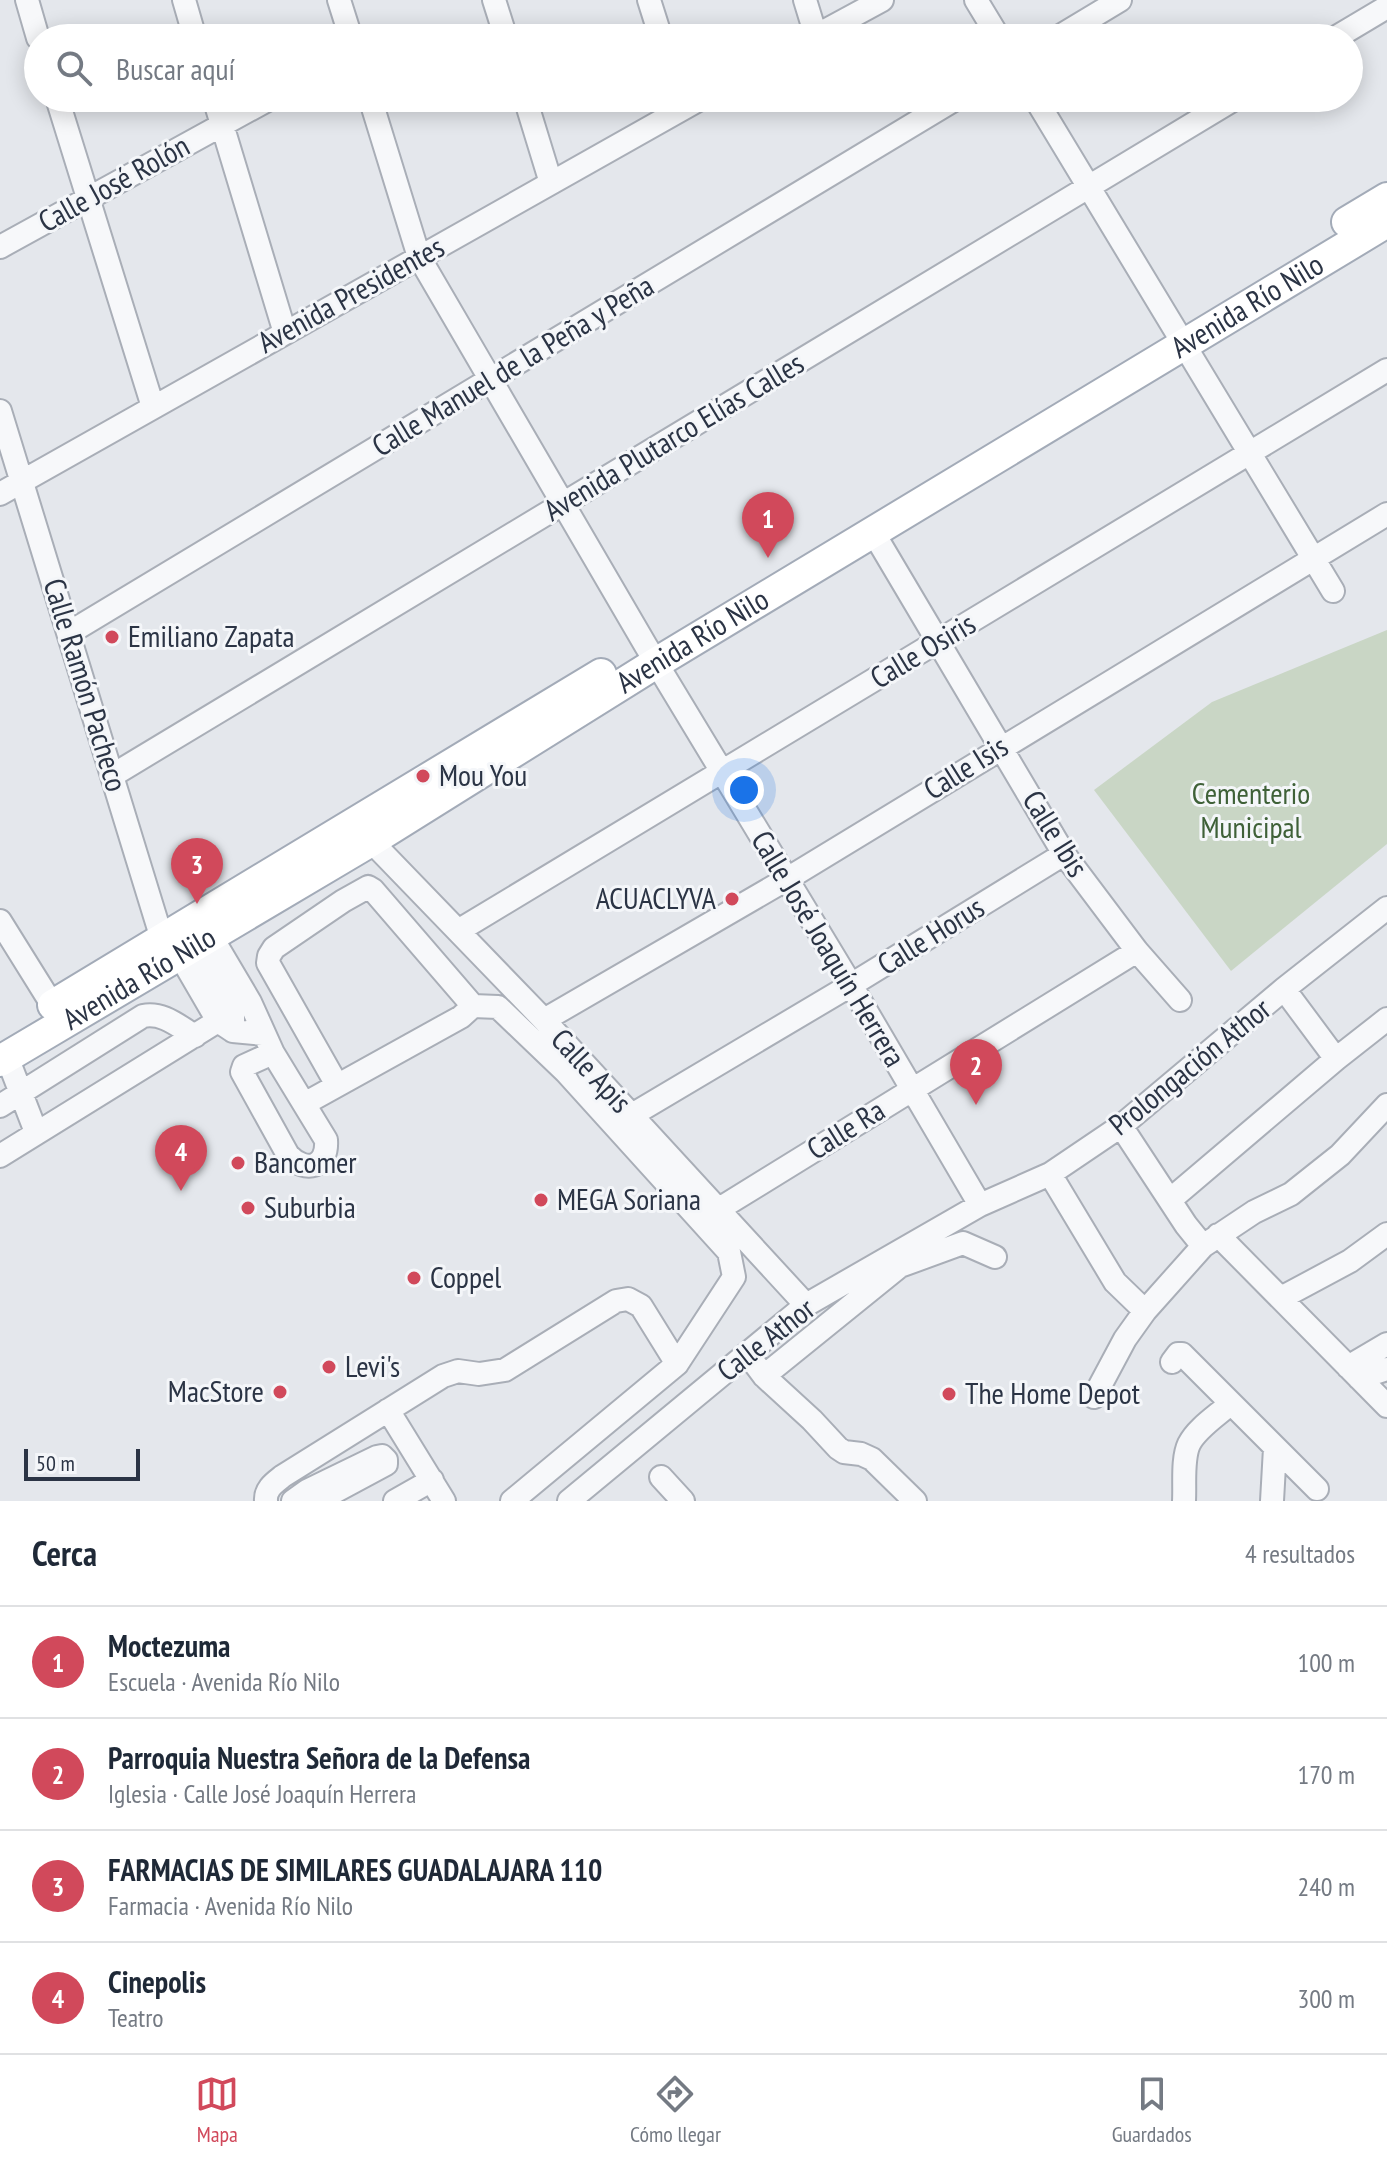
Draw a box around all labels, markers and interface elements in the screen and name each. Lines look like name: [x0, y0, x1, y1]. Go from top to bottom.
search box: [24, 24, 1363, 112]
icon: search: [52, 46, 96, 90]
text: Buscar aquí: [116, 49, 235, 88]
street label: Calle José Rolón: [31, 125, 196, 240]
street label: Avenida Presidentes: [250, 226, 450, 361]
street label: Avenida Río Nilo: [1163, 244, 1330, 366]
street label: Calle Manuel de la Peña y Peña: [364, 265, 660, 464]
street label: Avenida Plutarco Elías Calles: [536, 343, 810, 529]
pin: 1: [742, 492, 794, 558]
street label: Calle Ramón Pacheco: [36, 573, 137, 796]
street label: Avenida Río Nilo: [608, 579, 775, 701]
street label: Calle Osiris: [862, 603, 982, 696]
place label: Emiliano Zapata: [128, 616, 294, 655]
marker: Emiliano Zapata: [103, 628, 121, 646]
street label: Calle Isis: [916, 726, 1014, 808]
place label: Mou You: [439, 755, 527, 794]
marker: Mou You: [414, 767, 432, 785]
your location: [724, 770, 764, 810]
park label: Cementerio Municipal: [1192, 773, 1310, 846]
street label: Calle Ibis: [1015, 783, 1098, 884]
street label: Calle José Joaquín Herrera: [743, 823, 915, 1074]
pin: 3: [171, 838, 223, 904]
place label: ACUACLYVA: [596, 878, 717, 917]
street label: Calle Horus: [870, 887, 991, 983]
marker: ACUACLYVA: [723, 890, 741, 908]
street label: Avenida Río Nilo: [55, 917, 222, 1038]
street label: Prolongación Athor: [1100, 988, 1279, 1143]
street label: Calle Apis: [543, 1020, 641, 1120]
pin: 2: [950, 1039, 1002, 1105]
street label: Calle Ra: [799, 1090, 891, 1168]
pin: 4: [155, 1125, 207, 1191]
place label: Bancomer: [254, 1142, 357, 1181]
marker: Bancomer: [229, 1154, 247, 1172]
place label: MEGA Soriana: [557, 1179, 701, 1218]
place label: Suburbia: [264, 1187, 356, 1226]
marker: MEGA Soriana: [532, 1191, 550, 1209]
marker: Suburbia: [239, 1199, 257, 1217]
place label: Coppel: [430, 1257, 501, 1296]
marker: Coppel: [405, 1269, 423, 1287]
street label: Calle Athor: [708, 1288, 822, 1389]
place label: Levi's: [345, 1346, 400, 1385]
marker: Levi's: [320, 1358, 338, 1376]
place label: MacStore: [168, 1371, 264, 1410]
place label: The Home Depot: [965, 1373, 1141, 1412]
marker: MacStore: [271, 1383, 289, 1401]
marker: The Home Depot: [940, 1385, 958, 1403]
scale bar: [24, 1445, 140, 1481]
text: 50 m: [36, 1449, 75, 1477]
text: Cerca: [32, 1531, 97, 1575]
text: 4 resultados: [1245, 1537, 1355, 1570]
text: Moctezuma: [108, 1626, 230, 1665]
text: 1: [52, 1646, 64, 1679]
text: 100 m: [1297, 1646, 1355, 1679]
text: Escuela · Avenida Río Nilo: [108, 1665, 340, 1698]
text: Parroquia Nuestra Señora de la Defensa: [108, 1738, 530, 1777]
text: 2: [52, 1758, 64, 1791]
text: 170 m: [1297, 1758, 1355, 1791]
text: Iglesia · Calle José Joaquín Herrera: [108, 1777, 417, 1810]
text: FARMACIAS DE SIMILARES GUADALAJARA 110: [108, 1850, 602, 1889]
text: 3: [52, 1870, 64, 1903]
text: 240 m: [1297, 1870, 1355, 1903]
text: Farmacia · Avenida Río Nilo: [108, 1889, 353, 1922]
text: Cinepolis: [108, 1962, 206, 2001]
text: 4: [52, 1982, 64, 2015]
text: 300 m: [1297, 1982, 1355, 2015]
text: Teatro: [108, 2001, 164, 2034]
tab: Mapa: [195, 2072, 239, 2148]
tab: Cómo llegar: [630, 2072, 721, 2148]
tab: Guardados: [1112, 2072, 1192, 2148]

